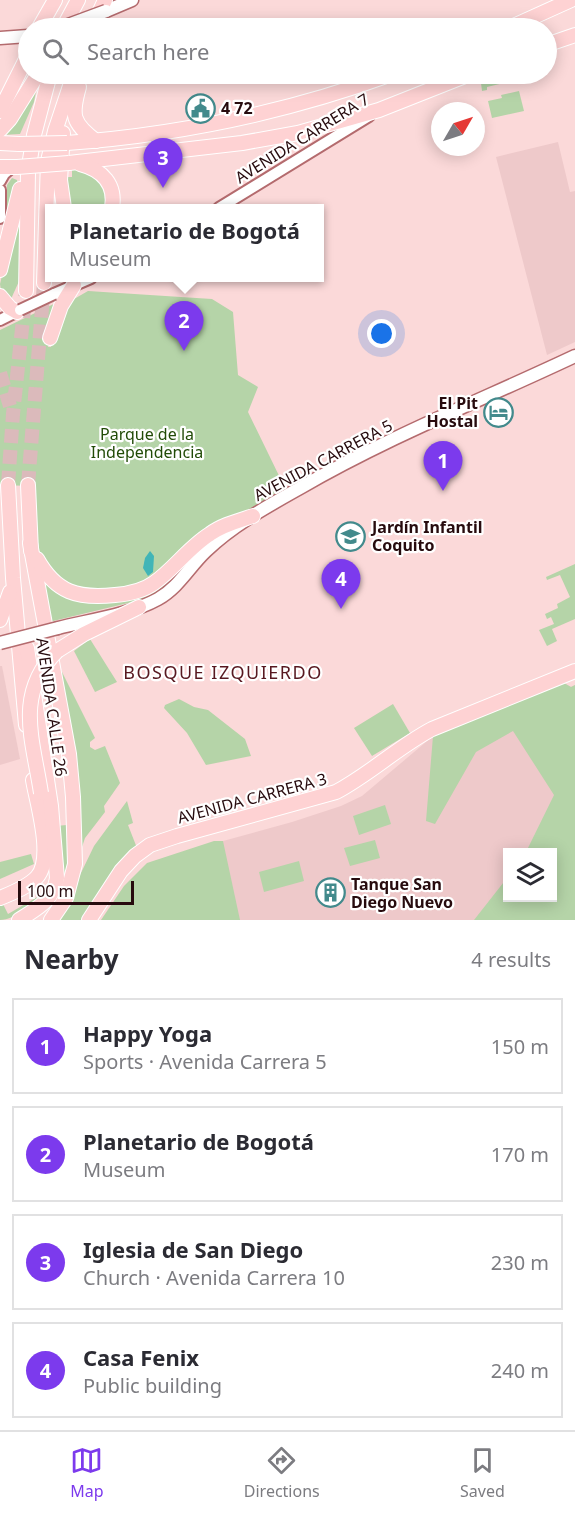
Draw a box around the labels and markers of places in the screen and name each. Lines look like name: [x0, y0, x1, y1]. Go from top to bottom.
public building icon: 4 72: [184, 92, 216, 124]
place label: 4 72: [221, 97, 253, 119]
pin: 3: [144, 138, 182, 188]
pin: 2: [164, 302, 204, 351]
place label: El Pit Hostal: [426, 392, 478, 432]
hotel icon: El Pit Hostal: [483, 396, 515, 428]
pin: 1: [424, 442, 462, 491]
place label: Jardín Infantil Coquito: [370, 516, 482, 556]
school or university icon: Jardín Infantil Coquito: [335, 520, 367, 552]
pin: 4: [322, 560, 360, 609]
place label: Tanque San Diego Nuevo: [351, 873, 453, 913]
building icon: Tanque San Diego Nuevo: [314, 877, 346, 909]

